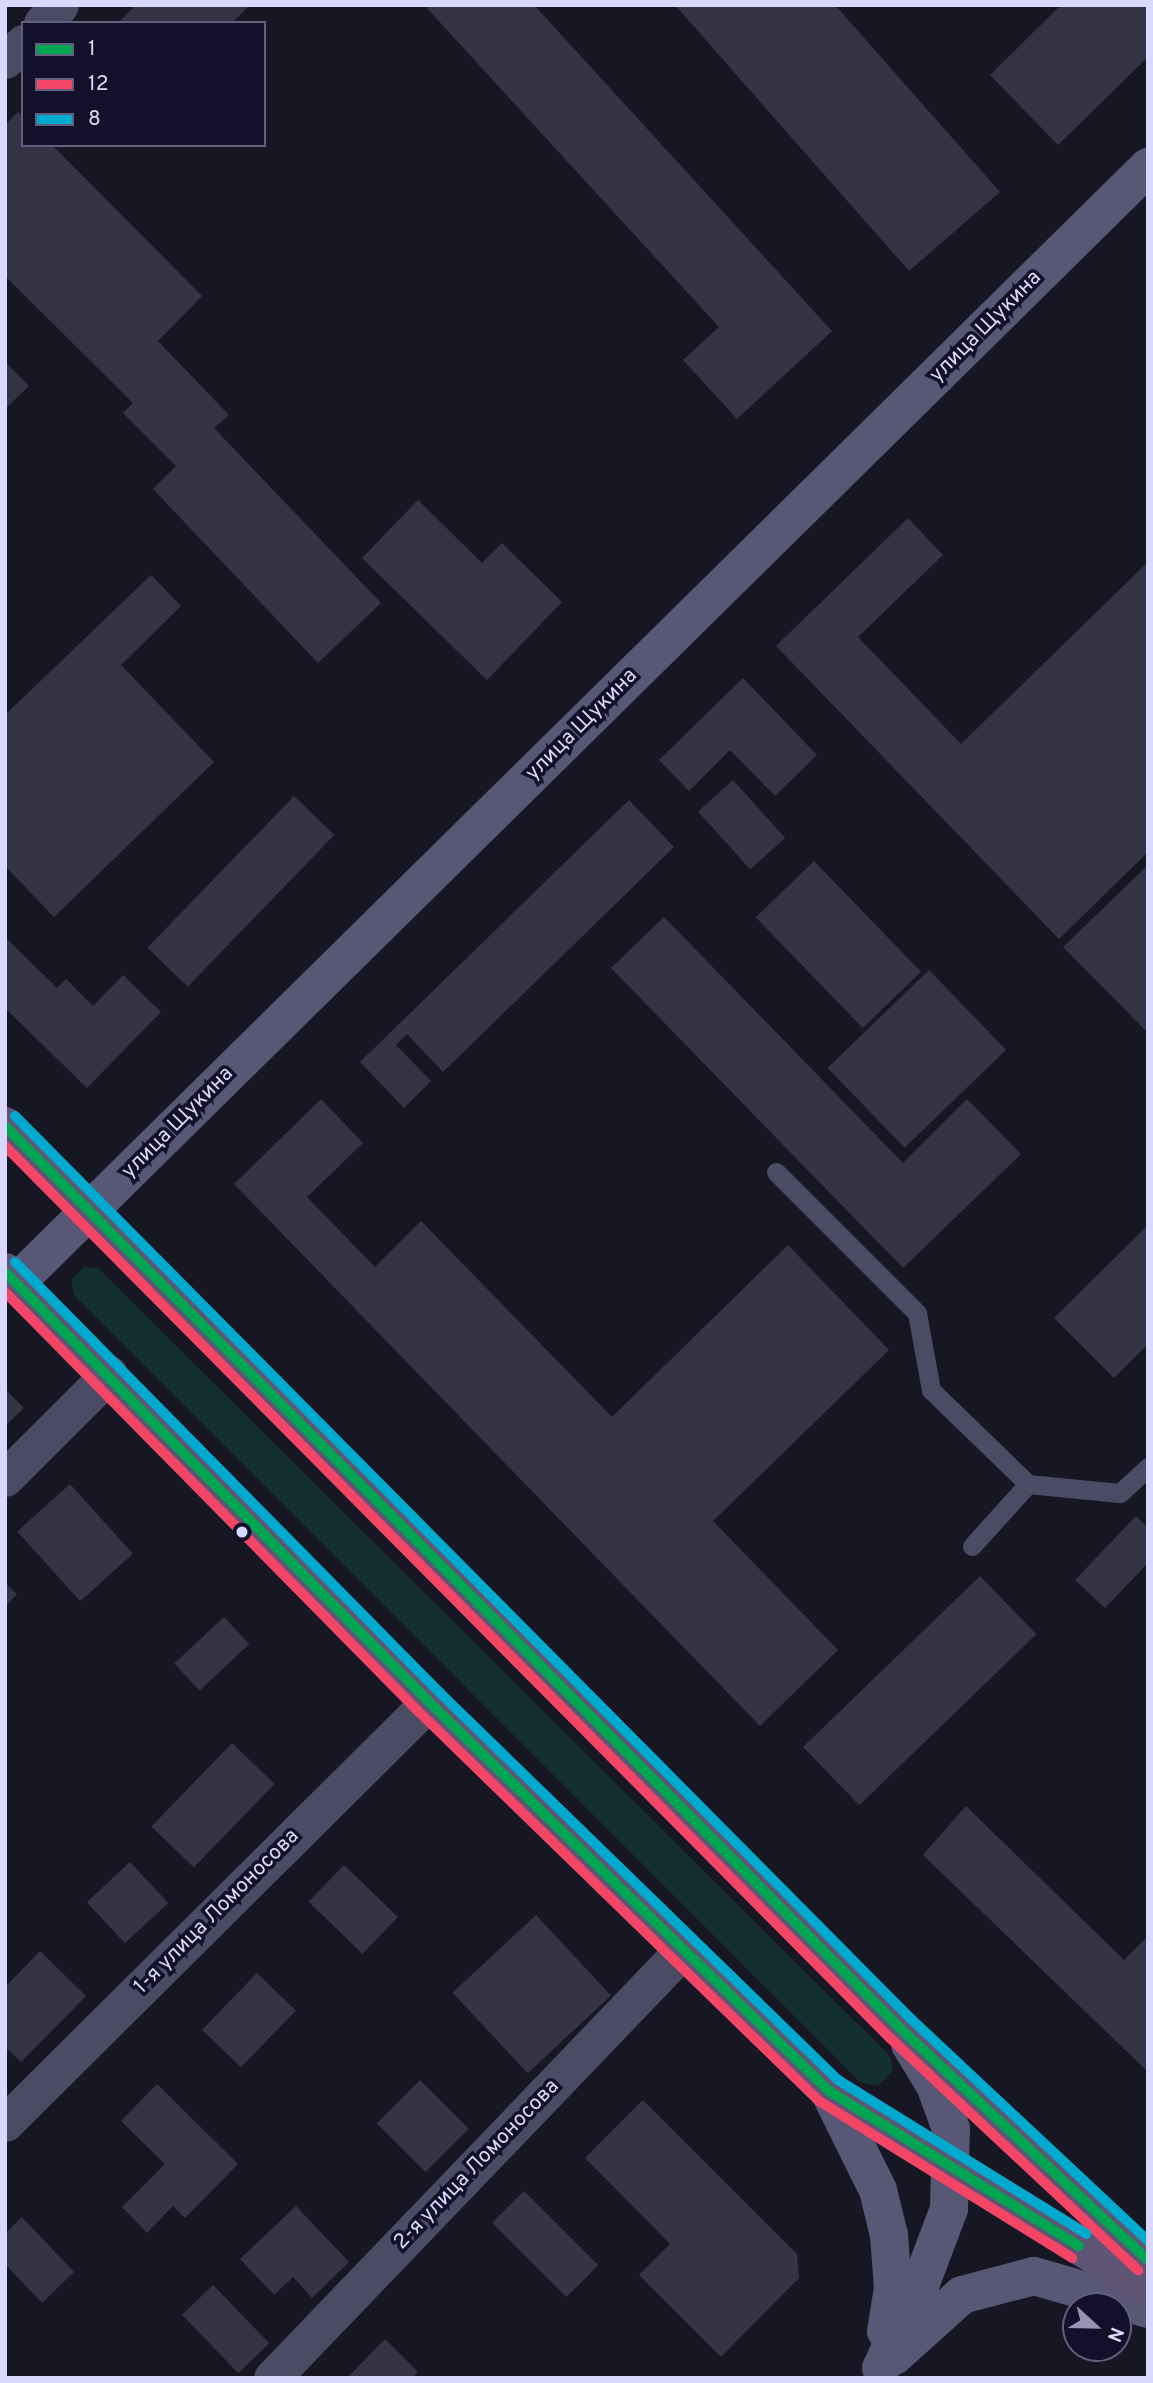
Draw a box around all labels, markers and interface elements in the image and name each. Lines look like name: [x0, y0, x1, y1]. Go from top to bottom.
legend: [21, 21, 266, 147]
text: 1: [88, 36, 96, 63]
text: 12: [88, 71, 109, 98]
text: 8: [88, 106, 101, 133]
street label: улица Щукина: [925, 266, 1047, 388]
street label: улица Щукина: [521, 664, 643, 786]
street label: улица Щукина: [117, 1062, 239, 1184]
unlabelled marker: [235, 1525, 249, 1539]
street label: 1-я улица Ломоносова: [129, 1824, 305, 2000]
street label: 2-я улица Ломоносова: [389, 2075, 565, 2255]
north arrow: [1062, 2292, 1132, 2362]
text: N: [1101, 2323, 1128, 2345]

